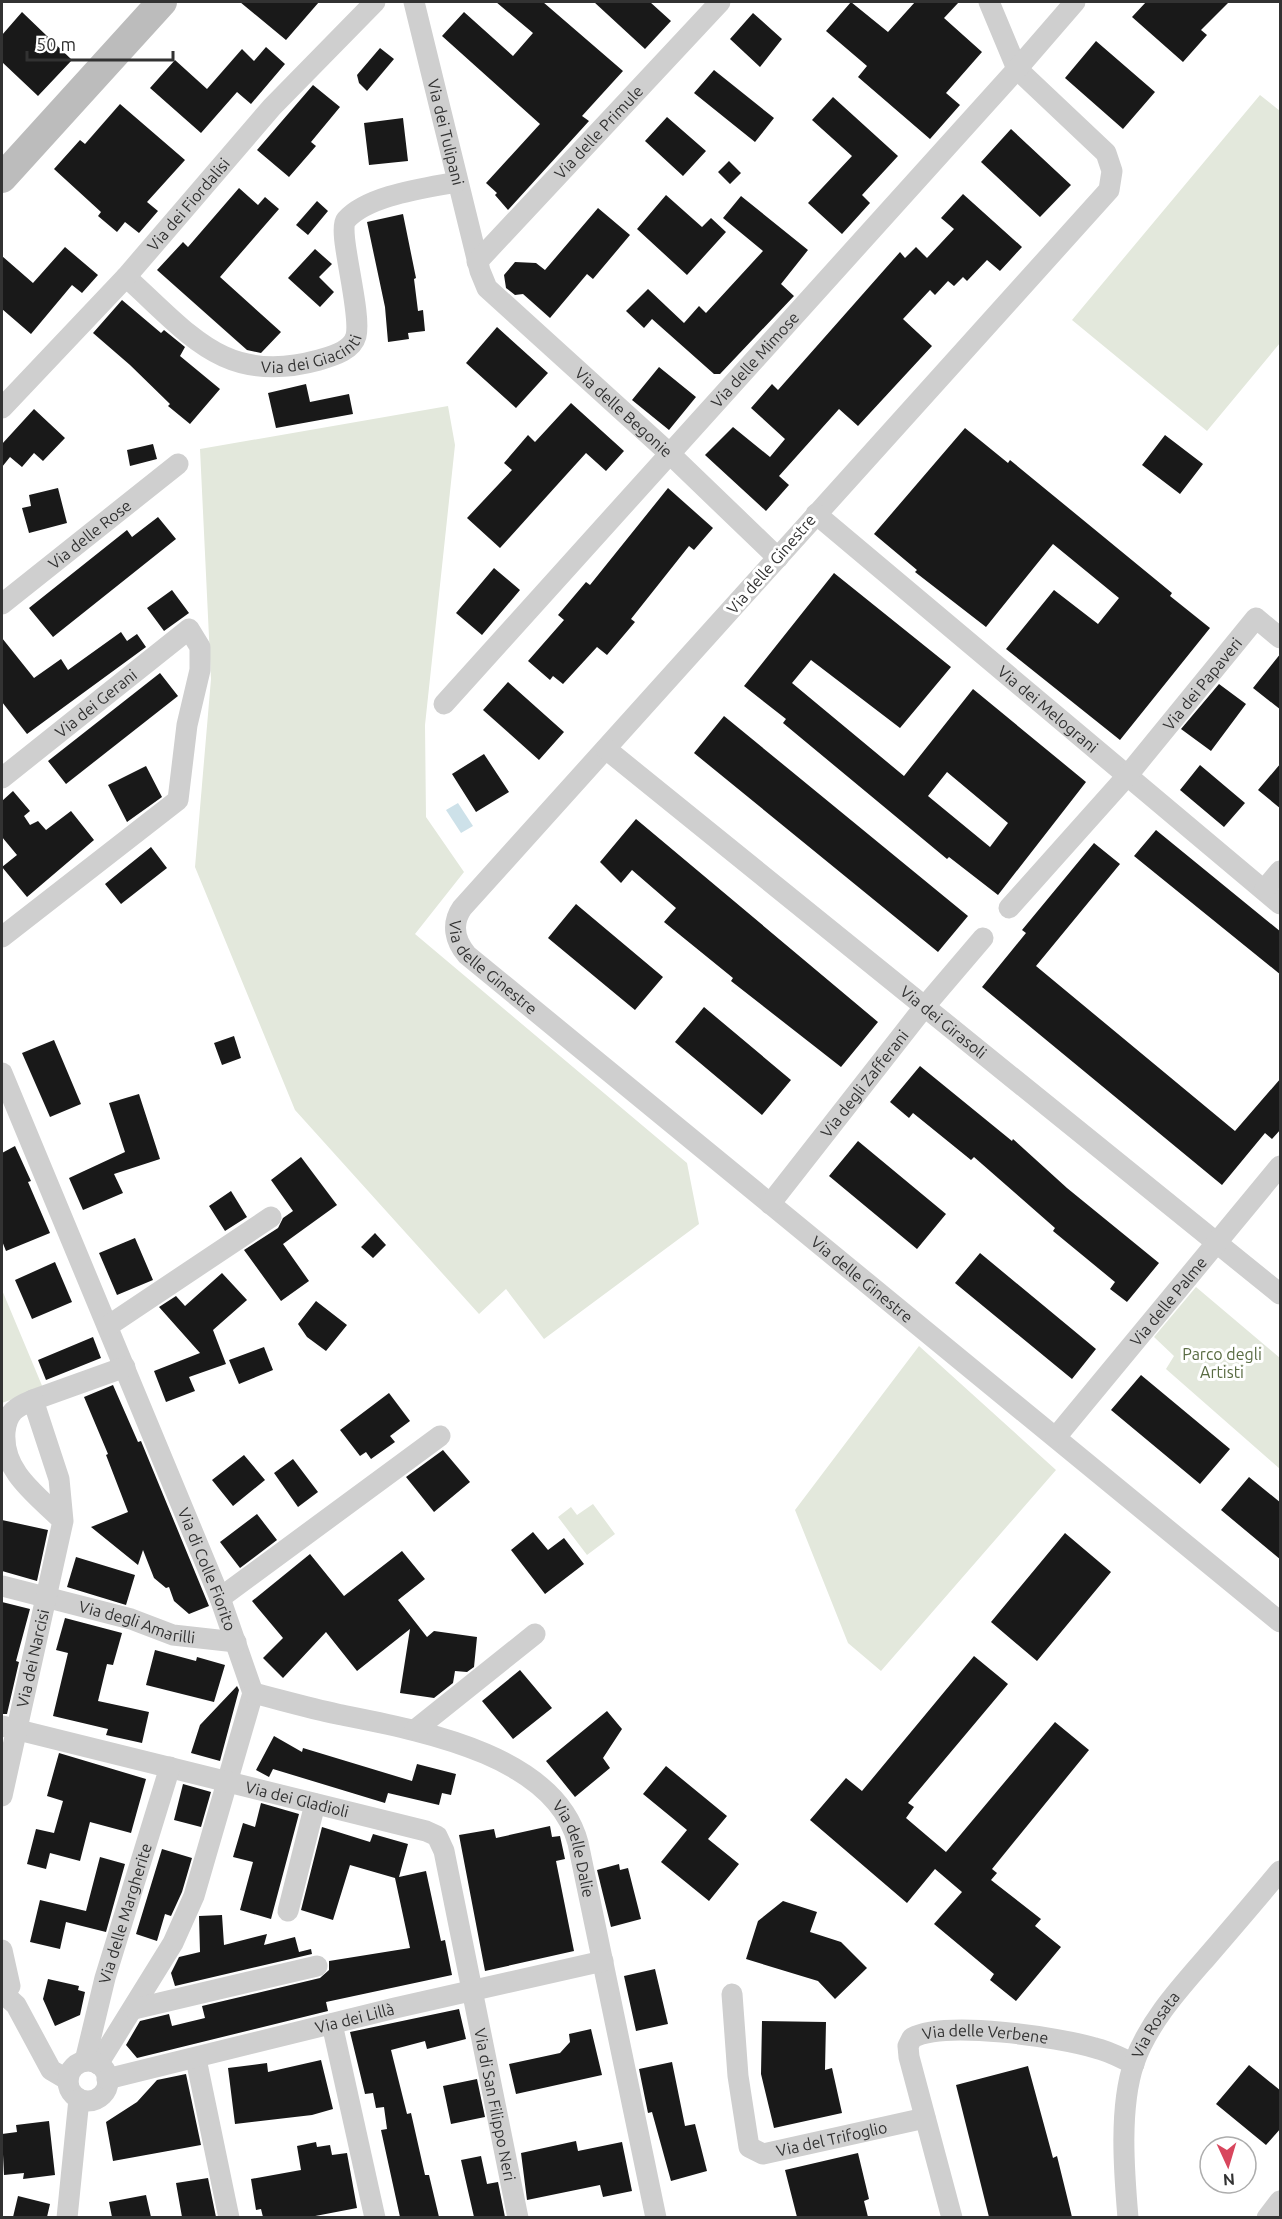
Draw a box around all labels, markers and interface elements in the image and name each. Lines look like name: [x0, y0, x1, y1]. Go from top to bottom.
scale bar: [27, 24, 172, 62]
text: 50 m: [36, 34, 76, 54]
street label: Via dei Tulipani: [424, 77, 468, 187]
street label: Via delle Primule: [551, 82, 646, 182]
street label: Via dei Fiordalisi: [143, 154, 233, 255]
street label: Via delle Mimose: [707, 308, 803, 411]
street label: Via dei Giacinti: [260, 332, 365, 376]
street label: Via delle Begonie: [571, 363, 676, 461]
street label: Via delle Rose: [45, 496, 135, 573]
street label: Via delle Ginestre: [723, 511, 819, 617]
street label: Via dei Papaveri: [1159, 634, 1245, 734]
street label: Via dei Melograni: [994, 662, 1102, 756]
street label: Via dei Gerani: [52, 665, 140, 741]
street label: Via delle Ginestre: [446, 919, 541, 1018]
street label: Via dei Girasoli: [897, 982, 990, 1062]
street label: Via degli Zafferani: [817, 1026, 912, 1141]
street label: Via delle Ginestre: [808, 1232, 917, 1326]
street label: Via delle Palme: [1126, 1253, 1210, 1350]
park label: Parco degli Artisti: [1182, 1345, 1262, 1381]
street label: Via di Colle Fiorito: [175, 1505, 240, 1633]
street label: Via degli Amarilli: [77, 1597, 196, 1646]
street label: Via dei Narcisi: [13, 1607, 52, 1709]
street label: Via dei Gladioli: [243, 1778, 351, 1821]
street label: Via delle Dalie: [549, 1796, 598, 1899]
street label: Via delle Margherite: [95, 1841, 155, 1985]
street label: Via Rosata: [1128, 1988, 1183, 2061]
street label: Via dei Lillà: [313, 2000, 396, 2036]
street label: Via delle Verbene: [921, 2021, 1050, 2047]
street label: Via di San Filippo Neri: [471, 2027, 519, 2182]
street label: Via del Trifoglio: [774, 2118, 889, 2160]
north arrow: [1198, 2135, 1258, 2195]
text: N: [1222, 2171, 1236, 2189]

